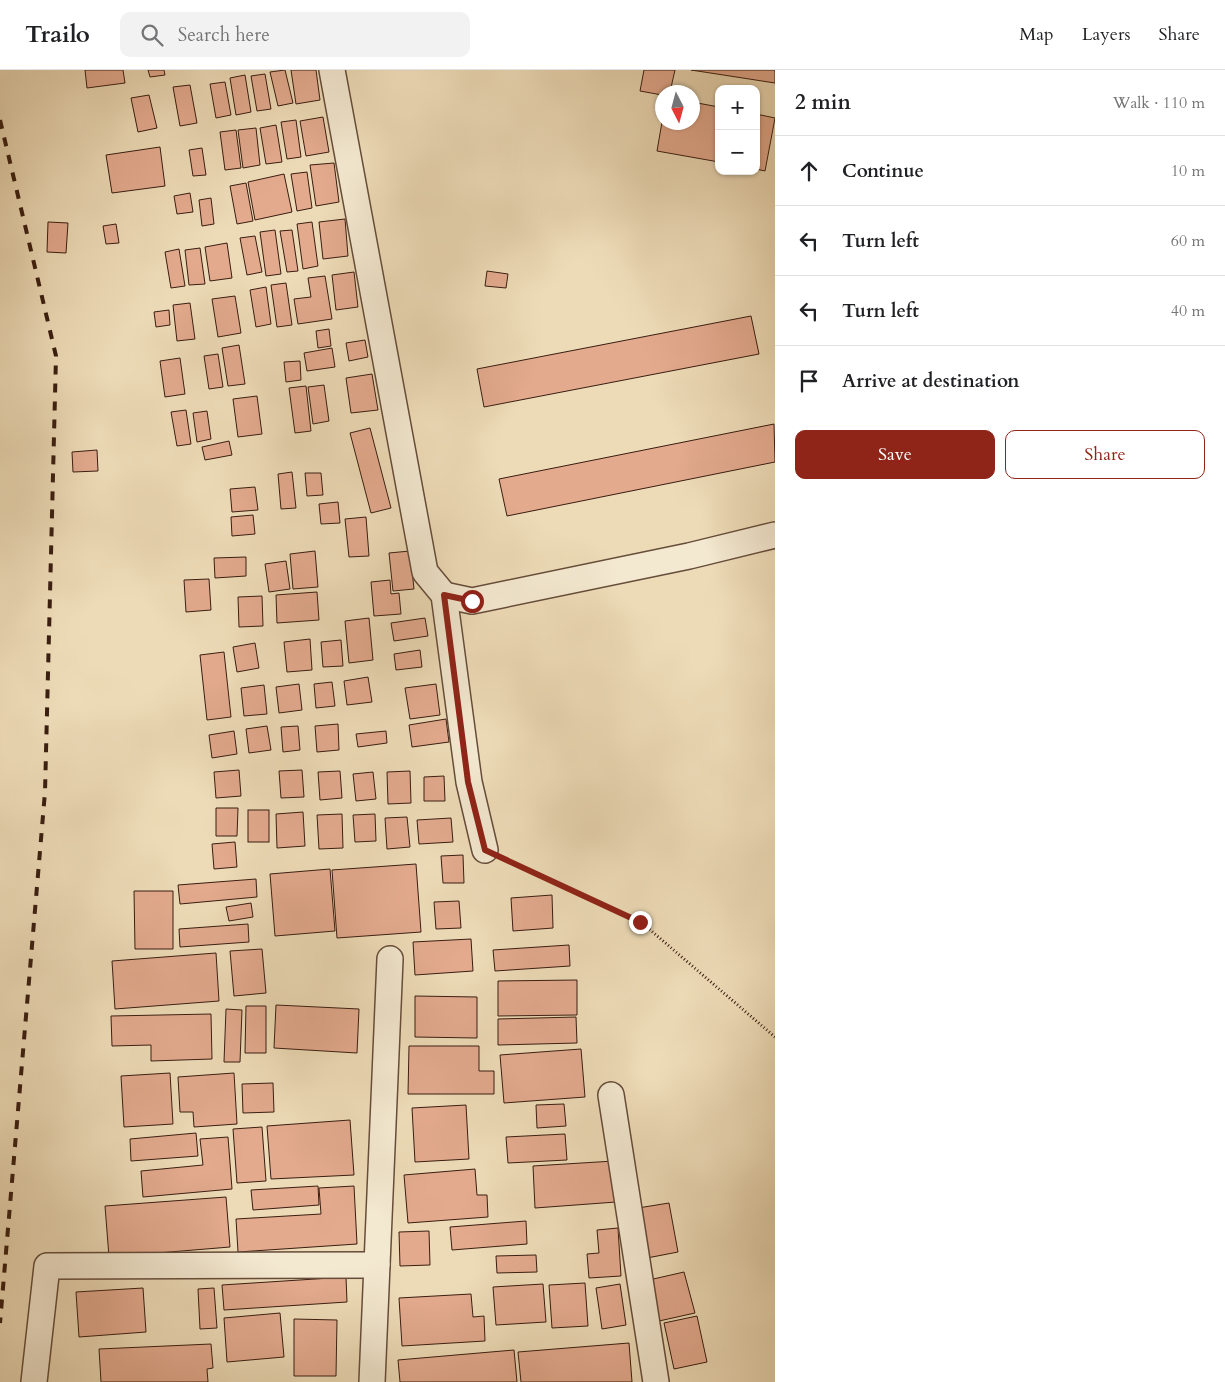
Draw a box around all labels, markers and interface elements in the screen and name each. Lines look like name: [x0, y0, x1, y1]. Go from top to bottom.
search box: [120, 12, 470, 57]
text: Trailo: [25, 18, 90, 51]
icon: search: [138, 21, 166, 49]
text: Search here: [178, 22, 270, 48]
text: Map: [1019, 22, 1054, 47]
text: Layers: [1082, 22, 1131, 47]
text: Share: [1159, 22, 1200, 47]
north arrow: [655, 85, 700, 130]
map controls: [715, 85, 760, 175]
button: +: [715, 85, 760, 130]
text: 2 min: [795, 88, 851, 117]
text: Walk · 110 m: [1113, 92, 1205, 114]
button: −: [715, 130, 760, 175]
icon: ahead: [795, 157, 823, 185]
text: Continue: [842, 158, 924, 184]
text: 10 m: [1171, 160, 1205, 182]
icon: left: [795, 227, 823, 255]
text: Turn left: [842, 228, 919, 254]
text: 60 m: [1171, 230, 1205, 252]
icon: left: [795, 297, 823, 325]
text: Turn left: [842, 298, 919, 324]
text: 40 m: [1171, 300, 1205, 322]
icon: arrive: [795, 367, 823, 395]
text: Arrive at destination: [842, 368, 1019, 394]
button: Save: [795, 430, 995, 479]
button: Share: [1005, 430, 1205, 479]
route start: [461, 590, 484, 613]
route end: [629, 911, 652, 934]

